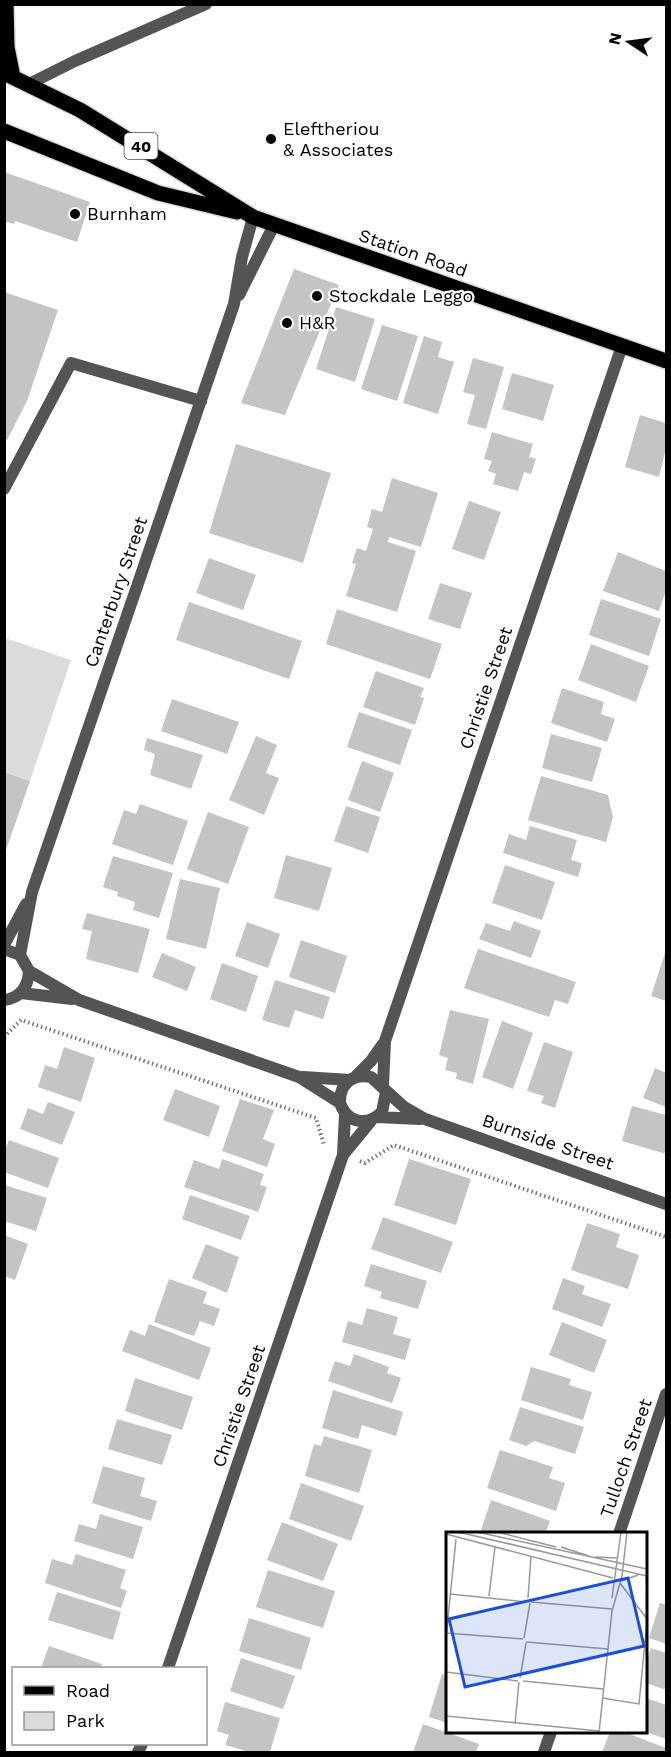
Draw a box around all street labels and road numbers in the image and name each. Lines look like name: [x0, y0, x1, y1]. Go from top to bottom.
road number: 40: [124, 133, 158, 159]
street label: Station Road: [356, 224, 470, 281]
street label: Canterbury Street: [80, 513, 151, 670]
street label: Christie Street: [455, 623, 516, 752]
street label: Burnside Street: [480, 1109, 617, 1174]
street label: Christie Street: [208, 1341, 269, 1470]
street label: Tulloch Street: [595, 1395, 656, 1520]

